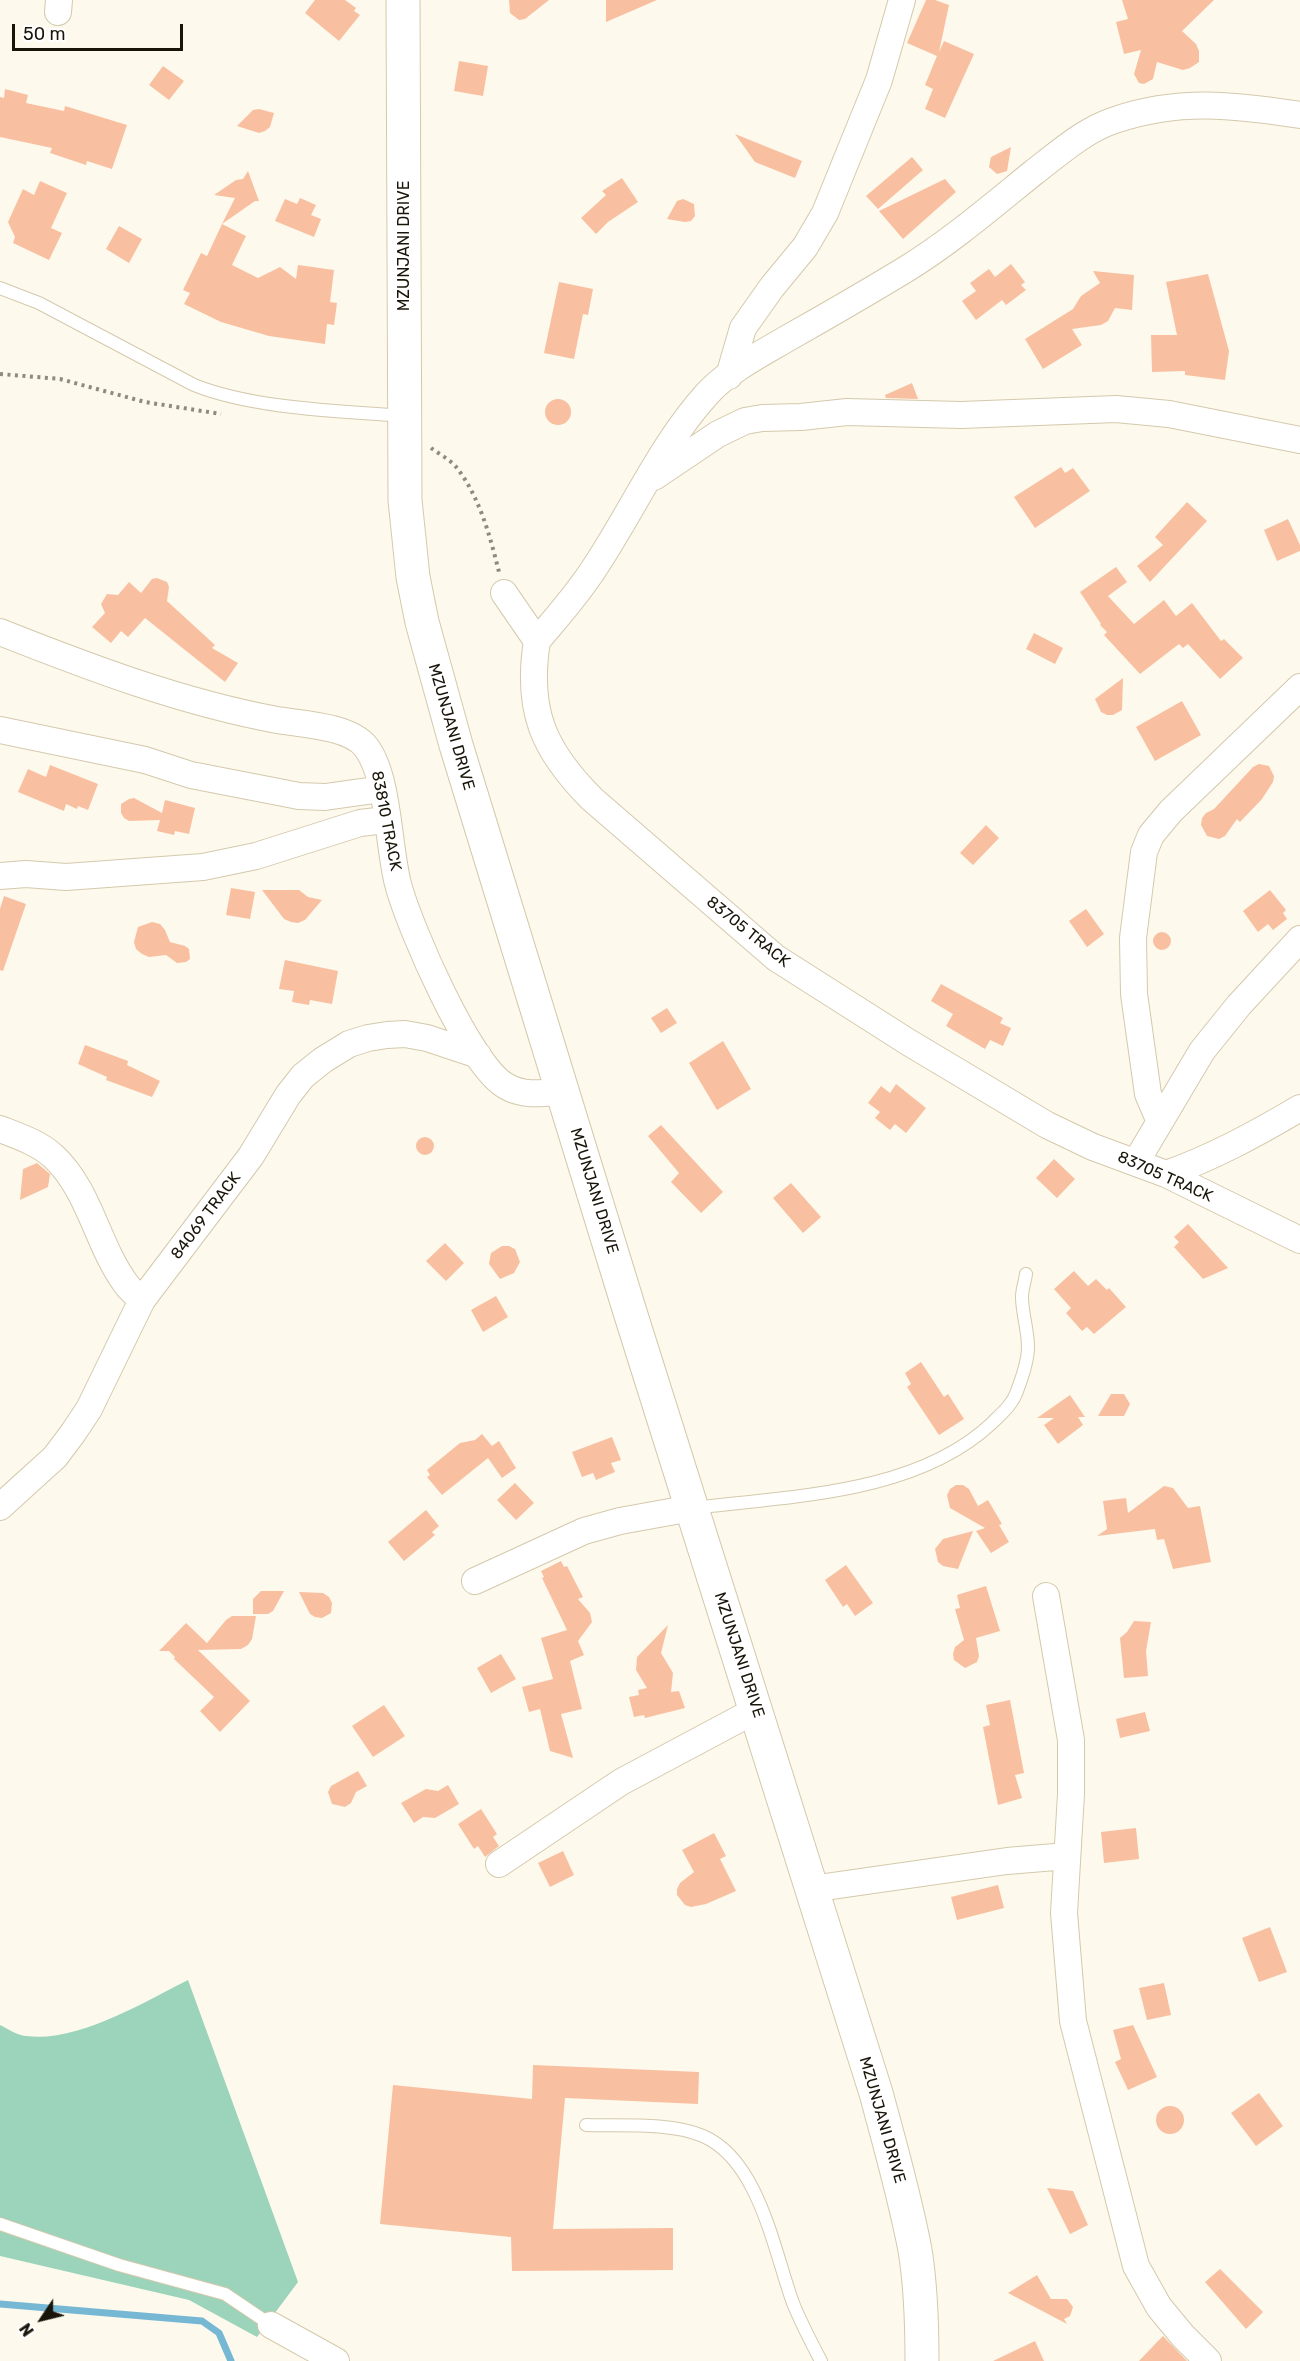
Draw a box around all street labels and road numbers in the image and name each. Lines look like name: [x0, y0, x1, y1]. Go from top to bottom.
street label: MZUNJANI DRIVE: [394, 181, 414, 311]
street label: MZUNJANI DRIVE: [424, 662, 478, 792]
street label: 83810 TRACK: [367, 769, 405, 873]
street label: 83705 TRACK: [702, 892, 794, 972]
street label: MZUNJANI DRIVE: [566, 1126, 622, 1256]
street label: 83705 TRACK: [1114, 1147, 1216, 1207]
street label: 84069 TRACK: [167, 1169, 245, 1263]
street label: MZUNJANI DRIVE: [710, 1590, 768, 1720]
street label: MZUNJANI DRIVE: [855, 2055, 909, 2185]

